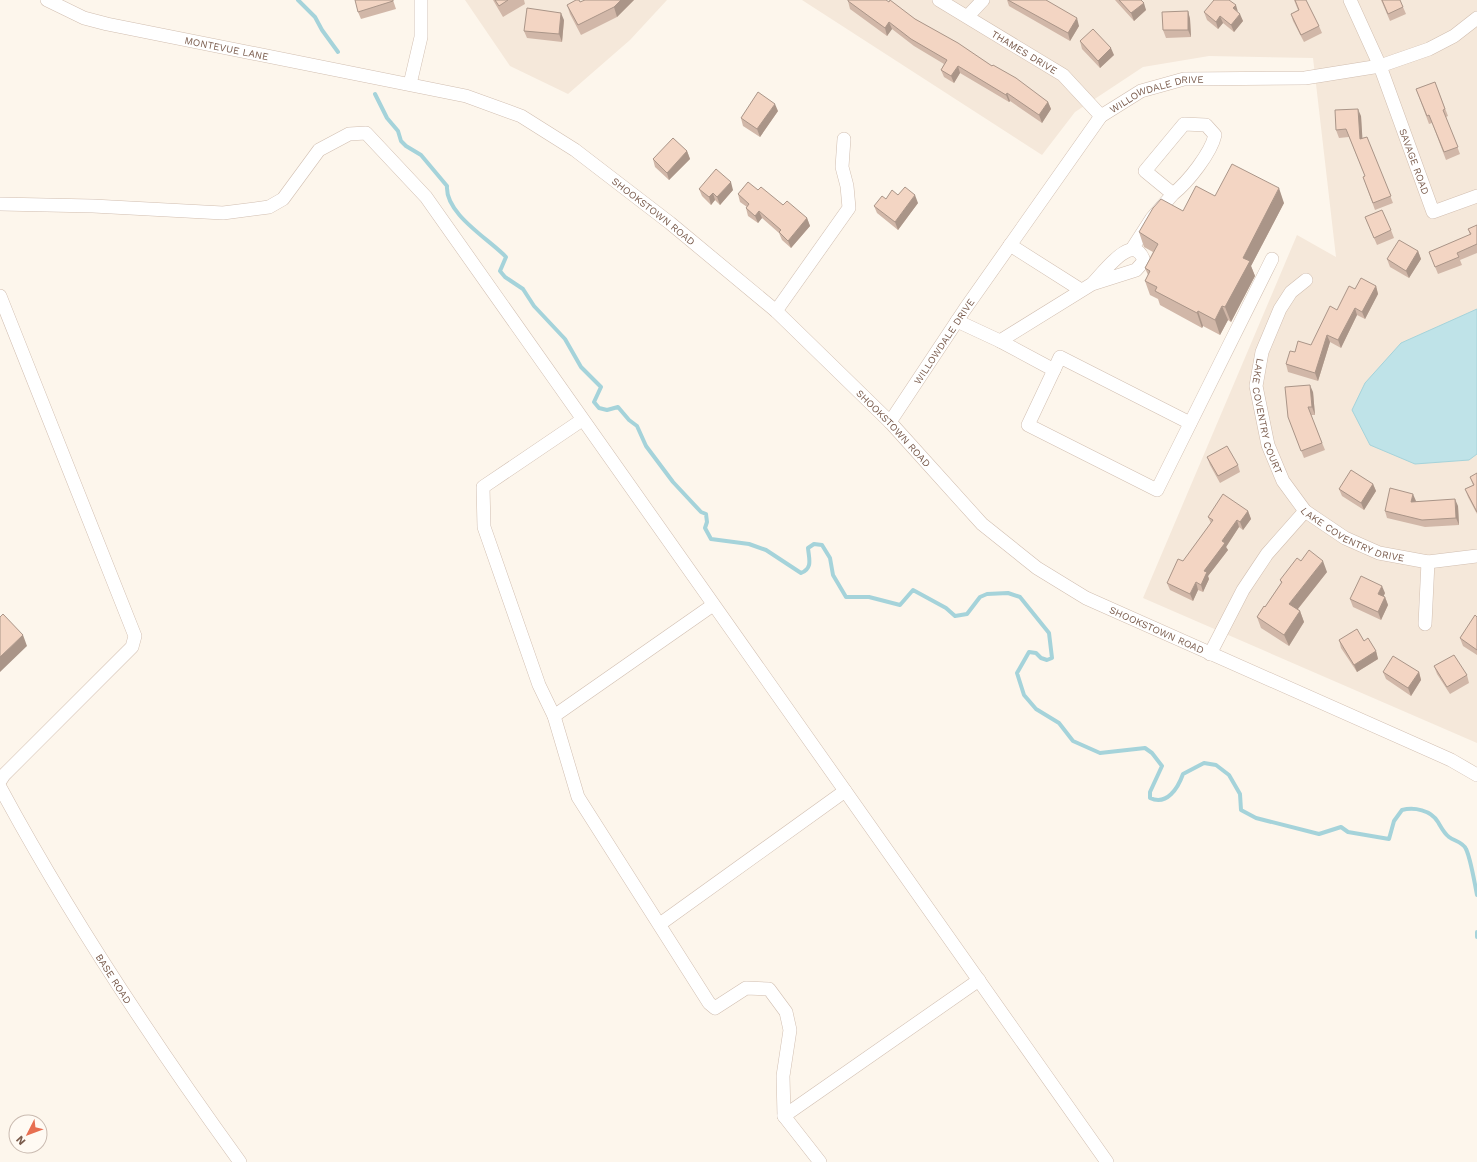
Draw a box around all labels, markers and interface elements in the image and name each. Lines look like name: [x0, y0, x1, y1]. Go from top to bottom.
street label: THAMES DRIVE: [990, 28, 1059, 76]
street label: MONTEVUE LANE: [184, 35, 270, 62]
street label: WILLOWDALE DRIVE: [1108, 74, 1204, 115]
street label: SAVAGE ROAD: [1397, 127, 1431, 196]
street label: SHOOKSTOWN ROAD: [610, 175, 697, 247]
street label: WILLOWDALE DRIVE: [912, 297, 977, 386]
street label: LAKE COVENTRY COURT: [1250, 358, 1284, 475]
street label: SHOOKSTOWN ROAD: [854, 387, 933, 469]
street label: LAKE COVENTRY DRIVE: [1298, 505, 1405, 564]
street label: SHOOKSTOWN ROAD: [1108, 604, 1206, 656]
street label: BASE ROAD: [93, 952, 134, 1006]
north arrow: [8, 1114, 48, 1154]
text: N: [13, 1133, 28, 1148]

